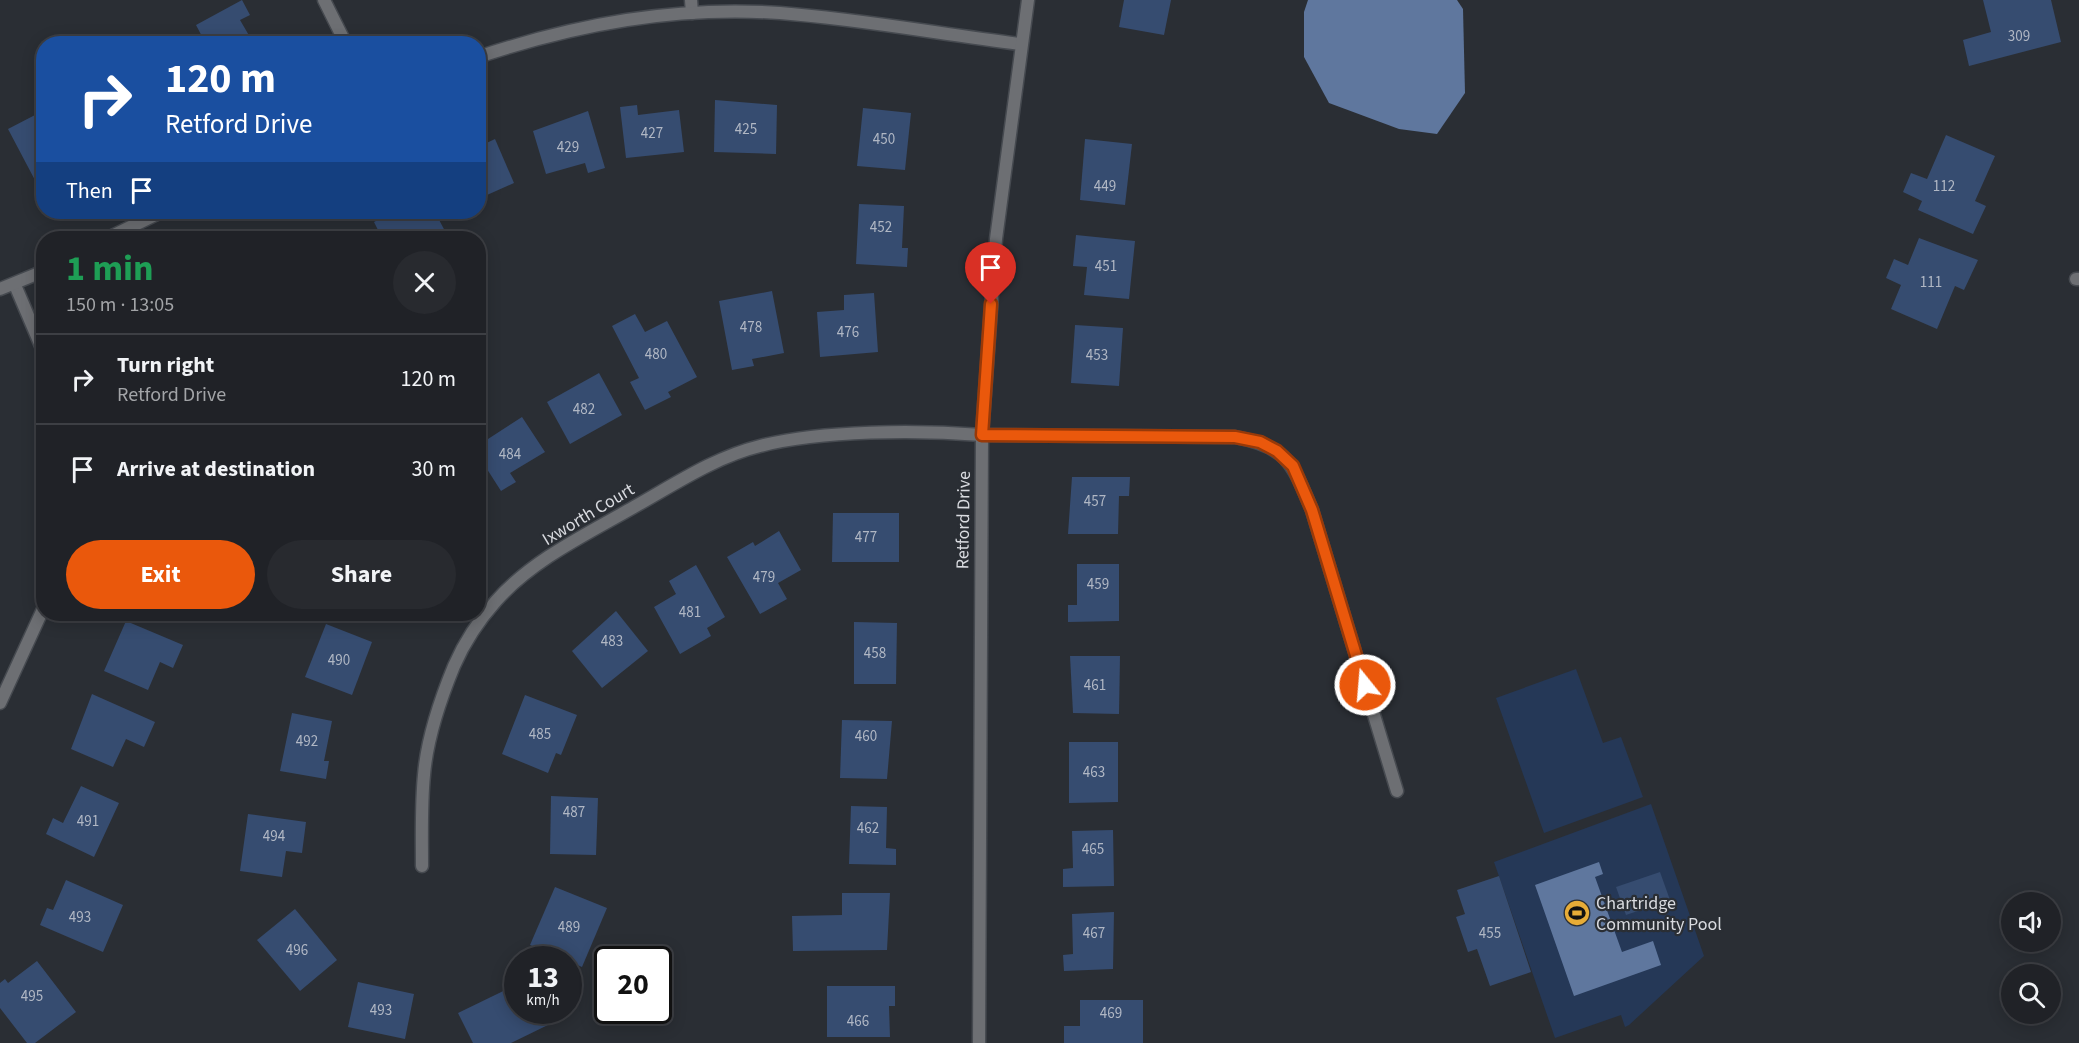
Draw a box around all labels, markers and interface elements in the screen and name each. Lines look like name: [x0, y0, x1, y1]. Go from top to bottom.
house number: 309: [2008, 26, 2030, 47]
text: 120 m: [165, 49, 276, 109]
icon: right: [66, 60, 144, 138]
text: Retford Drive: [165, 105, 312, 144]
house number: 425: [735, 119, 757, 140]
house number: 427: [641, 123, 663, 144]
house number: 450: [873, 129, 895, 150]
house number: 429: [557, 137, 579, 158]
icon: arrive: [125, 174, 158, 207]
text: Then: [66, 175, 113, 207]
house number: 449: [1094, 176, 1116, 197]
house number: 112: [1933, 176, 1955, 197]
house number: 452: [870, 217, 892, 238]
pin: [965, 242, 1016, 304]
text: 1 min: [66, 243, 154, 294]
button: close: [393, 251, 456, 314]
icon: arrive: [974, 251, 1007, 284]
house number: 451: [1095, 256, 1117, 277]
house number: 111: [1920, 272, 1942, 293]
text: 150 m · 13:05: [66, 291, 174, 319]
house number: 478: [740, 317, 762, 338]
house number: 476: [837, 322, 859, 343]
house number: 480: [645, 344, 667, 365]
house number: 453: [1086, 345, 1108, 366]
text: Turn right: [117, 349, 214, 381]
icon: right: [66, 363, 99, 396]
text: 120 m: [401, 363, 456, 395]
text: Retford Drive: [117, 381, 226, 409]
house number: 482: [573, 399, 595, 420]
house number: 484: [499, 444, 522, 465]
icon: arrive: [66, 453, 99, 486]
text: Arrive at destination: [117, 453, 315, 485]
text: 30 m: [411, 453, 456, 485]
street label: Retford Drive: [950, 471, 977, 569]
street label: Ixworth Court: [538, 477, 639, 552]
house number: 457: [1084, 491, 1106, 512]
house number: 477: [855, 527, 877, 548]
button: Exit: [66, 540, 255, 609]
button: Share: [267, 540, 456, 609]
house number: 479: [753, 567, 775, 588]
house number: 459: [1087, 574, 1109, 595]
house number: 481: [679, 602, 701, 623]
house number: 483: [601, 631, 623, 652]
house number: 458: [864, 643, 886, 664]
house number: 490: [328, 650, 350, 671]
position arrow: [1333, 653, 1397, 717]
house number: 461: [1084, 675, 1106, 696]
house number: 485: [529, 724, 551, 745]
house number: 460: [855, 726, 877, 747]
house number: 492: [296, 731, 318, 752]
house number: 463: [1083, 762, 1105, 783]
house number: 487: [563, 802, 585, 823]
house number: 491: [77, 811, 99, 832]
house number: 462: [857, 818, 879, 839]
house number: 494: [263, 826, 286, 847]
house number: 465: [1082, 839, 1104, 860]
place label: Chartridge Community Pool: [1596, 891, 1722, 937]
map controls: [2001, 892, 2061, 1024]
button: sound: [2001, 892, 2061, 952]
sports icon: Chartridge Community Pool: [1562, 898, 1592, 928]
house number: 493: [69, 907, 91, 928]
house number: 489: [558, 917, 580, 938]
house number: 467: [1083, 923, 1105, 944]
house number: 455: [1479, 923, 1501, 944]
house number: 496: [286, 940, 308, 961]
speed limit sign: 20: [594, 946, 672, 1024]
text: 13: [527, 956, 559, 999]
button: search: [2001, 964, 2061, 1024]
house number: 495: [21, 986, 43, 1007]
text: km/h: [526, 990, 560, 1011]
house number: 493: [370, 1000, 392, 1021]
house number: 469: [1100, 1003, 1122, 1024]
house number: 466: [847, 1011, 869, 1032]

